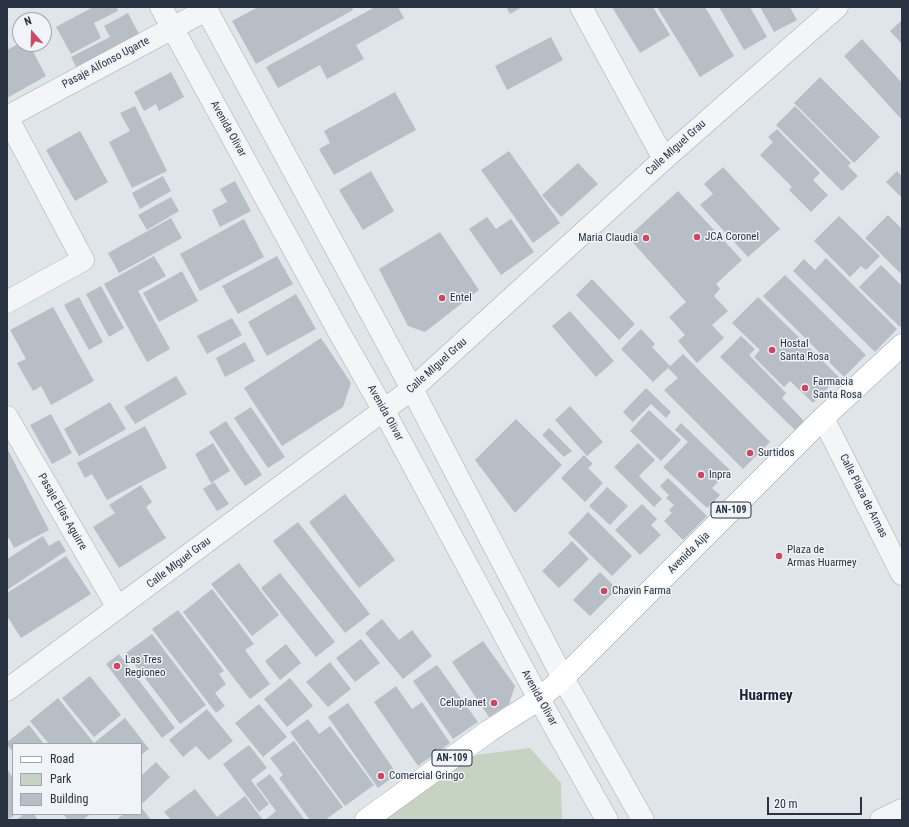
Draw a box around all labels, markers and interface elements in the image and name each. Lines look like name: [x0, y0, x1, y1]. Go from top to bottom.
north arrow: [12, 12, 52, 52]
text: N: [23, 14, 33, 28]
street label: Pasaje Alfonso Ugarte: [60, 34, 152, 92]
street label: Avenida Olivar: [207, 99, 249, 159]
street label: Calle MIguel Grau: [643, 118, 709, 178]
place label: JCA Coronel: [705, 230, 759, 244]
place label: Maria Claudia: [578, 231, 638, 245]
marker: JCA Coronel: [692, 232, 702, 242]
marker: Maria Claudia: [641, 233, 651, 243]
place label: Entel: [450, 291, 472, 305]
marker: Entel: [437, 293, 447, 303]
street label: Calle MIguel Grau: [404, 336, 470, 396]
place label: Hostal Santa Rosa: [780, 337, 829, 363]
marker: Hostal Santa Rosa: [767, 345, 777, 355]
place label: Farmacia Santa Rosa: [813, 375, 862, 401]
street label: Avenida Olivar: [364, 383, 406, 443]
marker: Farmacia Santa Rosa: [800, 383, 810, 393]
place label: Surtidos: [758, 446, 794, 460]
marker: Surtidos: [745, 448, 755, 458]
street label: Calle Plaza de Armas: [836, 452, 890, 540]
place label: Inpra: [709, 468, 731, 482]
marker: Inpra: [696, 470, 706, 480]
street label: Pasaje Elías Aguirre: [35, 471, 89, 553]
road number: AN-109: [711, 502, 751, 518]
street label: Avenida Aija: [665, 529, 713, 577]
street label: Calle MIguel Grau: [144, 535, 214, 591]
place label: Plaza de Armas Huarmey: [787, 543, 856, 569]
marker: Plaza de Armas Huarmey: [774, 551, 784, 561]
place label: Chavin Farma: [612, 584, 671, 598]
marker: Chavin Farma: [599, 586, 609, 596]
place label: Las Tres Regioneo: [125, 653, 165, 679]
marker: Las Tres Regioneo: [112, 661, 122, 671]
street label: Avenida Olivar: [518, 668, 560, 728]
district label: Huarmey: [739, 687, 793, 705]
place label: Celuplanet: [440, 696, 486, 710]
marker: Celuplanet: [489, 698, 499, 708]
legend: [12, 743, 142, 815]
road number: AN-109: [432, 750, 472, 766]
text: Road: [50, 752, 74, 766]
place label: Comercial Gringo: [389, 769, 464, 783]
marker: Comercial Gringo: [376, 771, 386, 781]
text: Park: [50, 772, 71, 786]
scale bar: [769, 789, 864, 815]
text: Building: [50, 792, 88, 806]
text: 20 m: [774, 797, 798, 811]

